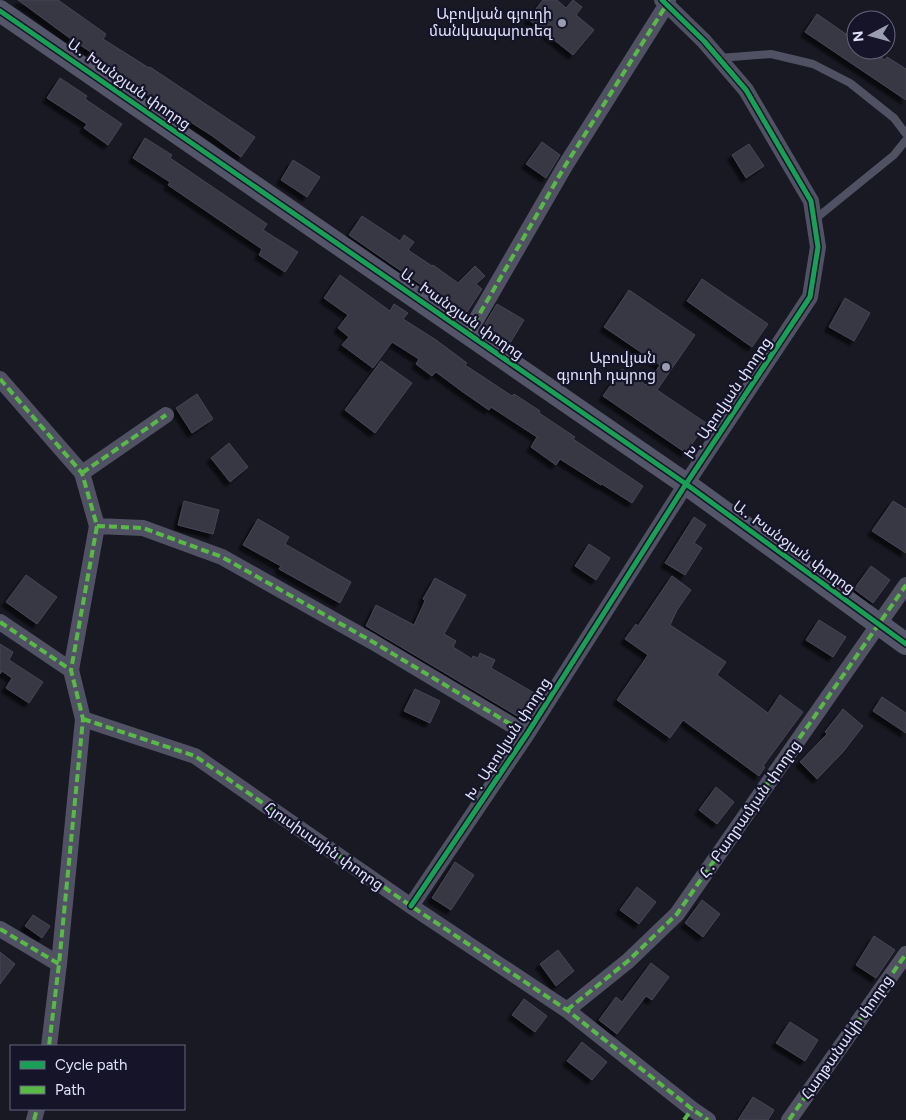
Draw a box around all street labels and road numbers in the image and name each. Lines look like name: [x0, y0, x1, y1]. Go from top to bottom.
street label: Ա․ Խանջյան փողոց: [64, 35, 194, 133]
street label: Ա․ Խանջյան փողոց: [397, 265, 527, 363]
street label: Խ․ Աբովյան փողոց: [680, 334, 776, 462]
street label: Ա․ Խանջյան փողոց: [729, 497, 859, 597]
street label: Խ․ Աբովյան փողոց: [461, 674, 555, 804]
street label: Հ․ Բաղրամյան փողոց: [695, 737, 805, 881]
street label: Հյուսիսային փողոց: [261, 798, 387, 894]
street label: Հաղթանակի փողոց: [797, 971, 897, 1103]

